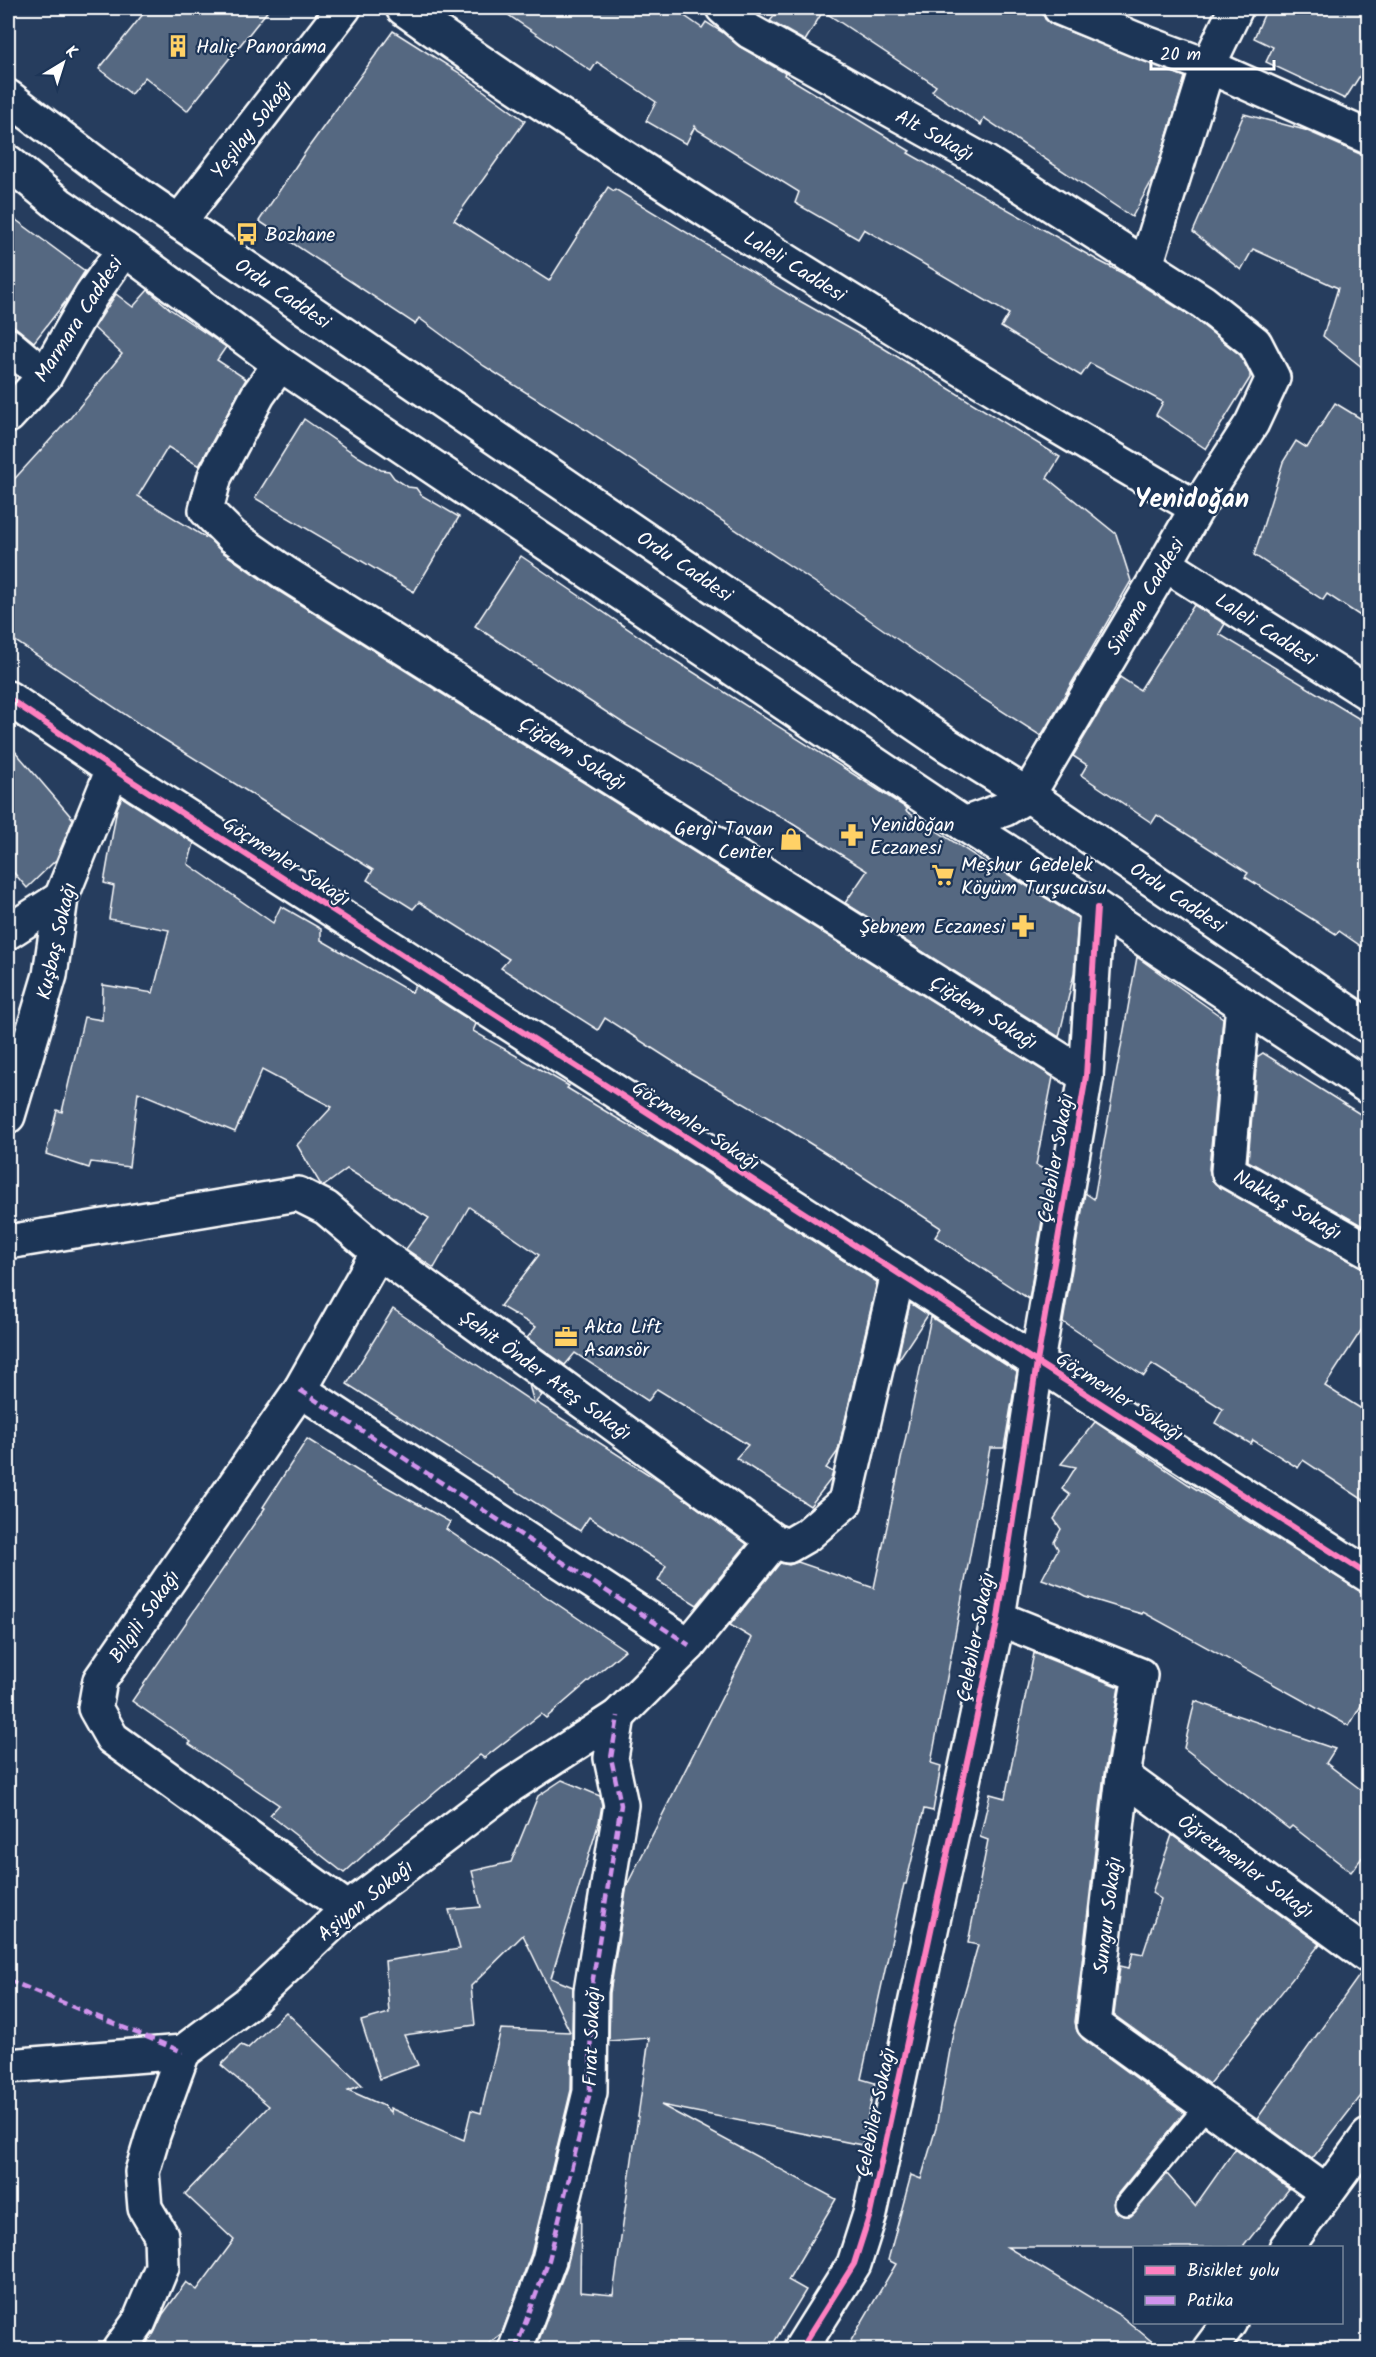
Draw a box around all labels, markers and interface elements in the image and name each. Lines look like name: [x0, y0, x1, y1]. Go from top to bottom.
place label: Haliç Panorama: [196, 32, 327, 64]
north arrow: [33, 33, 93, 93]
building icon: Haliç Panorama: [165, 33, 191, 59]
scale bar: [1151, 33, 1274, 71]
text: K: [60, 40, 83, 65]
text: 20 m: [1160, 41, 1201, 70]
street label: Yeşilay Sokağı: [203, 74, 302, 187]
street label: Alt Sokağı: [889, 102, 979, 172]
place label: Bozhane: [265, 220, 335, 252]
bus stop icon: Bozhane: [234, 221, 260, 247]
street label: Laleli Caddesi: [736, 224, 852, 313]
street label: Marmara Caddesi: [27, 250, 133, 389]
street label: Ordu Caddesi: [227, 251, 337, 339]
district label: Yenidoğan: [1135, 479, 1249, 521]
street label: Ordu Caddesi: [629, 524, 739, 612]
street label: Sinema Caddesi: [1099, 531, 1195, 662]
street label: Laleli Caddesi: [1208, 586, 1323, 676]
street label: Çiğdem Sokağı: [512, 709, 632, 801]
street label: Göçmenler Sokağı: [215, 809, 356, 916]
place label: Yenidoğan Eczanesi: [870, 810, 954, 865]
place label: Gergi Tavan Center: [674, 814, 774, 869]
pharmacy icon: Yenidoğan Eczanesi: [839, 822, 865, 848]
shop icon: Gergi Tavan Center: [778, 826, 804, 852]
place label: Meşhur Gedelek Köyüm Turşucusu: [961, 850, 1107, 905]
street label: Ordu Caddesi: [1122, 855, 1232, 943]
supermarket icon: Meşhur Gedelek Köyüm Turşucusu: [930, 862, 956, 888]
street label: Kuşbaş Sokağı: [29, 880, 87, 1003]
place label: Şebnem Eczanesi: [859, 912, 1006, 944]
pharmacy icon: Şebnem Eczanesi: [1010, 913, 1036, 939]
street label: Çiğdem Sokağı: [923, 968, 1043, 1060]
street label: Göçmenler Sokağı: [624, 1073, 765, 1180]
street label: Çelebiler Sokağı: [1030, 1091, 1084, 1226]
street label: Nakkaş Sokağı: [1227, 1162, 1347, 1250]
street label: Şehit Önder Ateş Sokağı: [452, 1303, 638, 1450]
place label: Akta Lift Asansör: [584, 1312, 662, 1367]
office icon: Akta Lift Asansör: [553, 1324, 579, 1350]
street label: Göçmenler Sokağı: [1048, 1344, 1189, 1451]
street label: Bilgili Sokağı: [102, 1564, 190, 1670]
street label: Çelebiler Sokağı: [949, 1570, 1005, 1705]
street label: Öğretmenler Sokağı: [1170, 1807, 1320, 1928]
street label: Aşiyan Sokağı: [311, 1853, 421, 1950]
street label: Sungur Sokağı: [1086, 1855, 1132, 1976]
street label: Fırat Sokağı: [575, 1985, 611, 2087]
street label: Çelebiler Sokağı: [848, 2045, 906, 2180]
legend: [1133, 2246, 1343, 2324]
text: Bisiklet yolu: [1187, 2257, 1280, 2286]
text: Patika: [1187, 2287, 1233, 2316]

